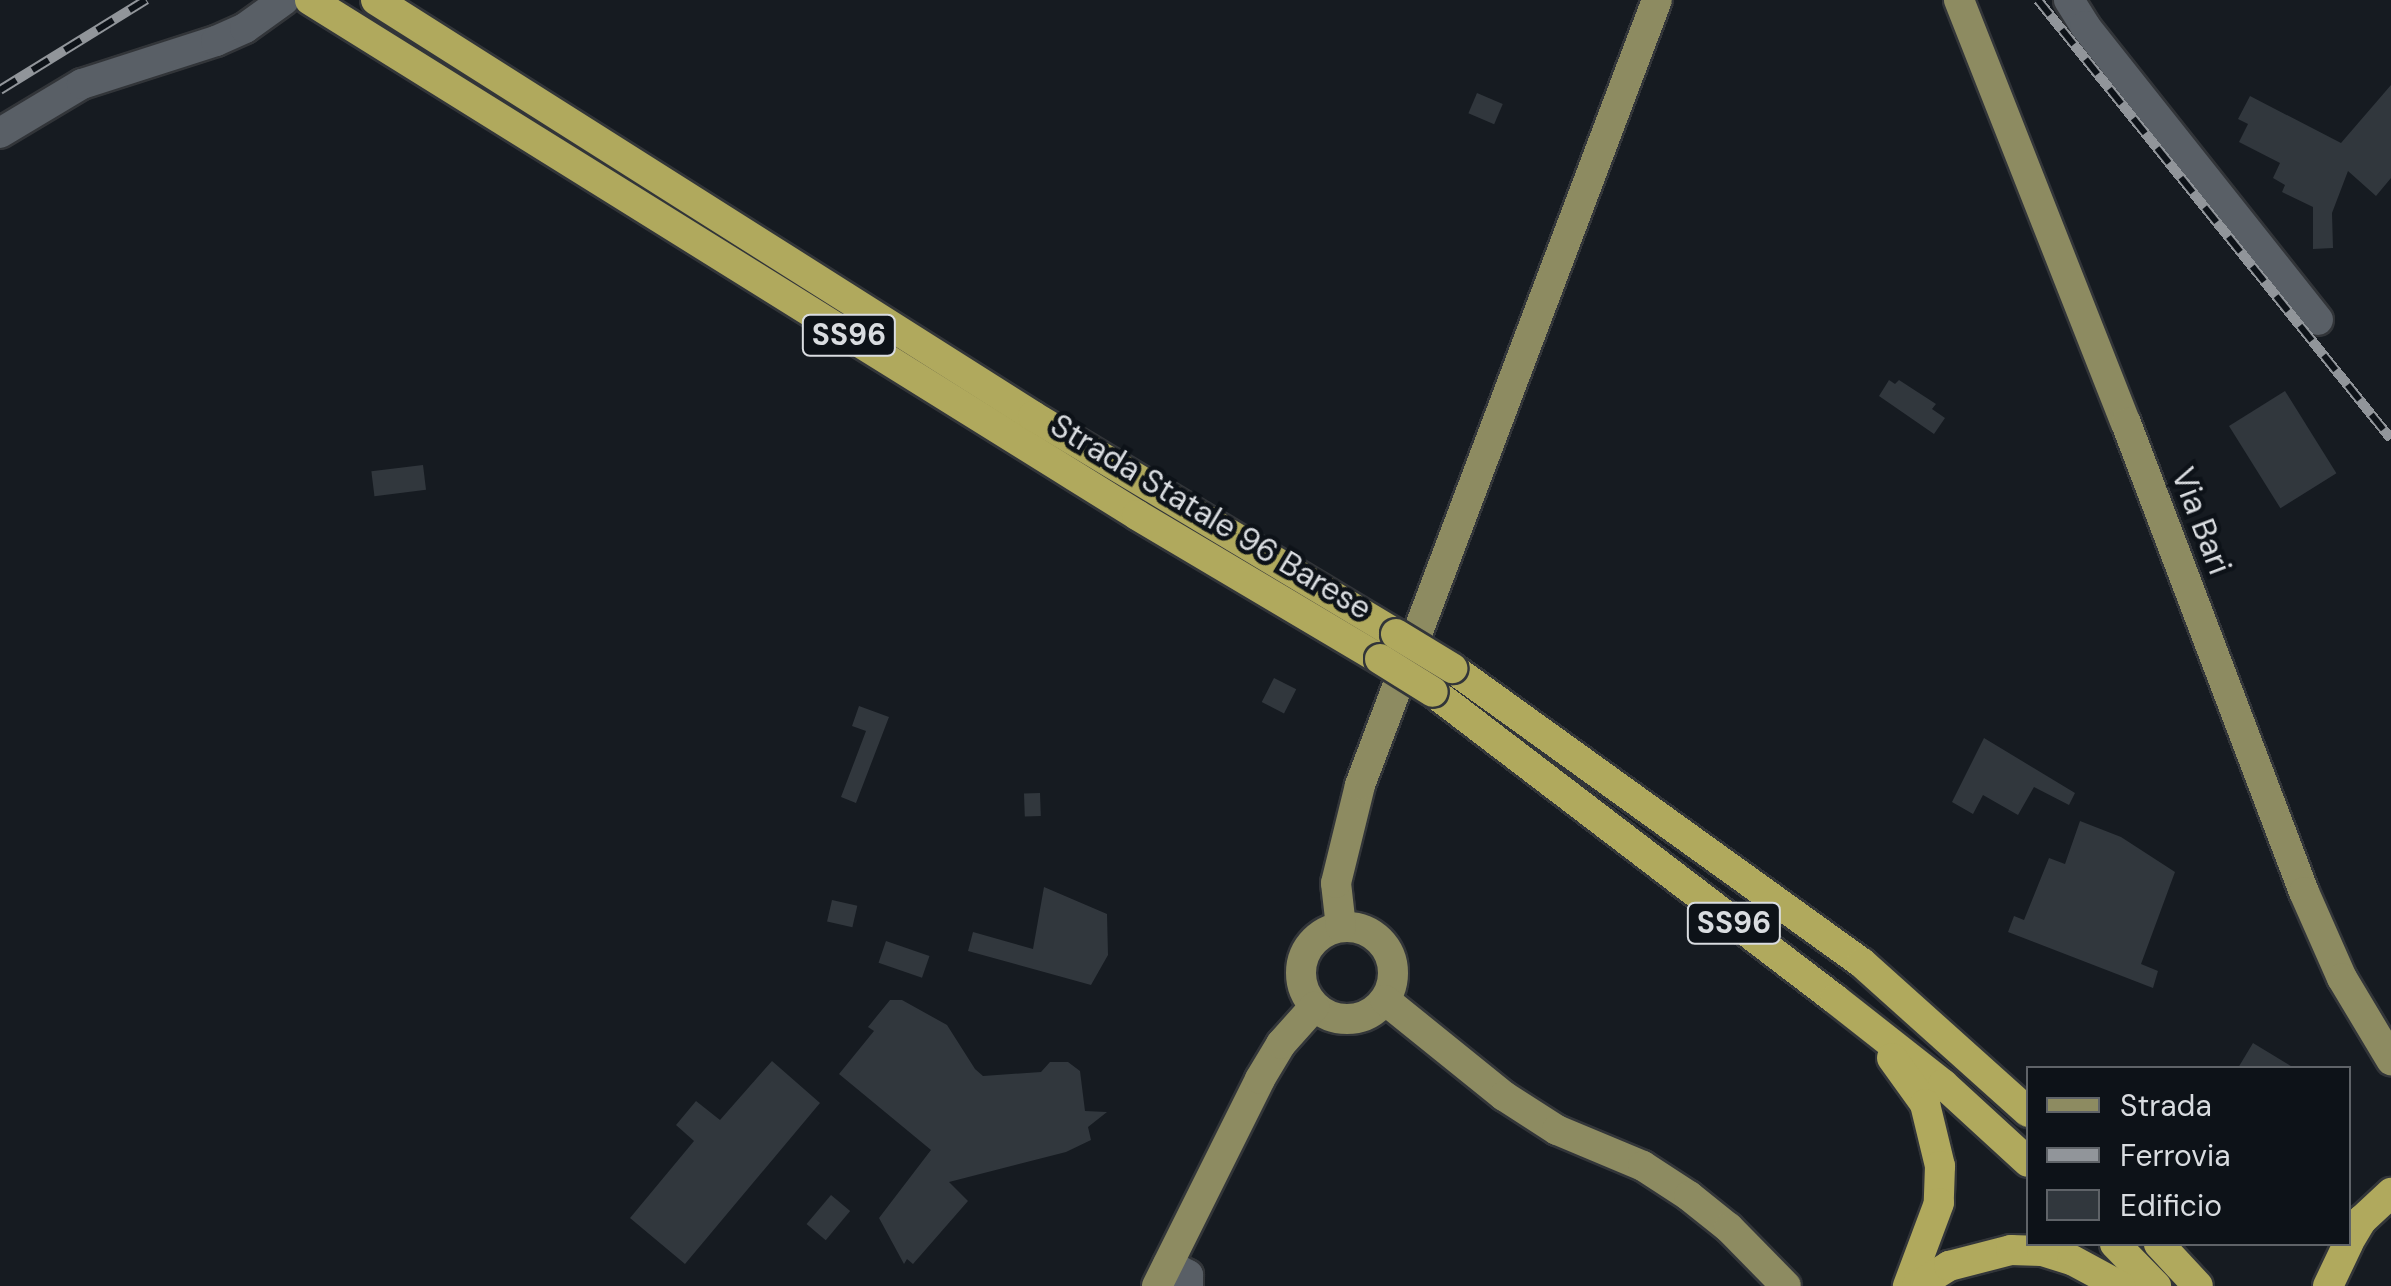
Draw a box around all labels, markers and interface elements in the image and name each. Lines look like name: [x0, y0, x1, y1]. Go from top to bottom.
road number: SS96: [802, 310, 896, 360]
street label: Strada Statale 96 Barese: [1044, 406, 1378, 628]
street label: Via Bari: [2163, 462, 2239, 580]
road number: SS96: [1686, 898, 1782, 948]
legend: [2026, 1066, 2351, 1246]
text: Strada: [2120, 1086, 2212, 1125]
text: Ferrovia: [2120, 1136, 2230, 1175]
text: Edificio: [2120, 1186, 2222, 1225]

